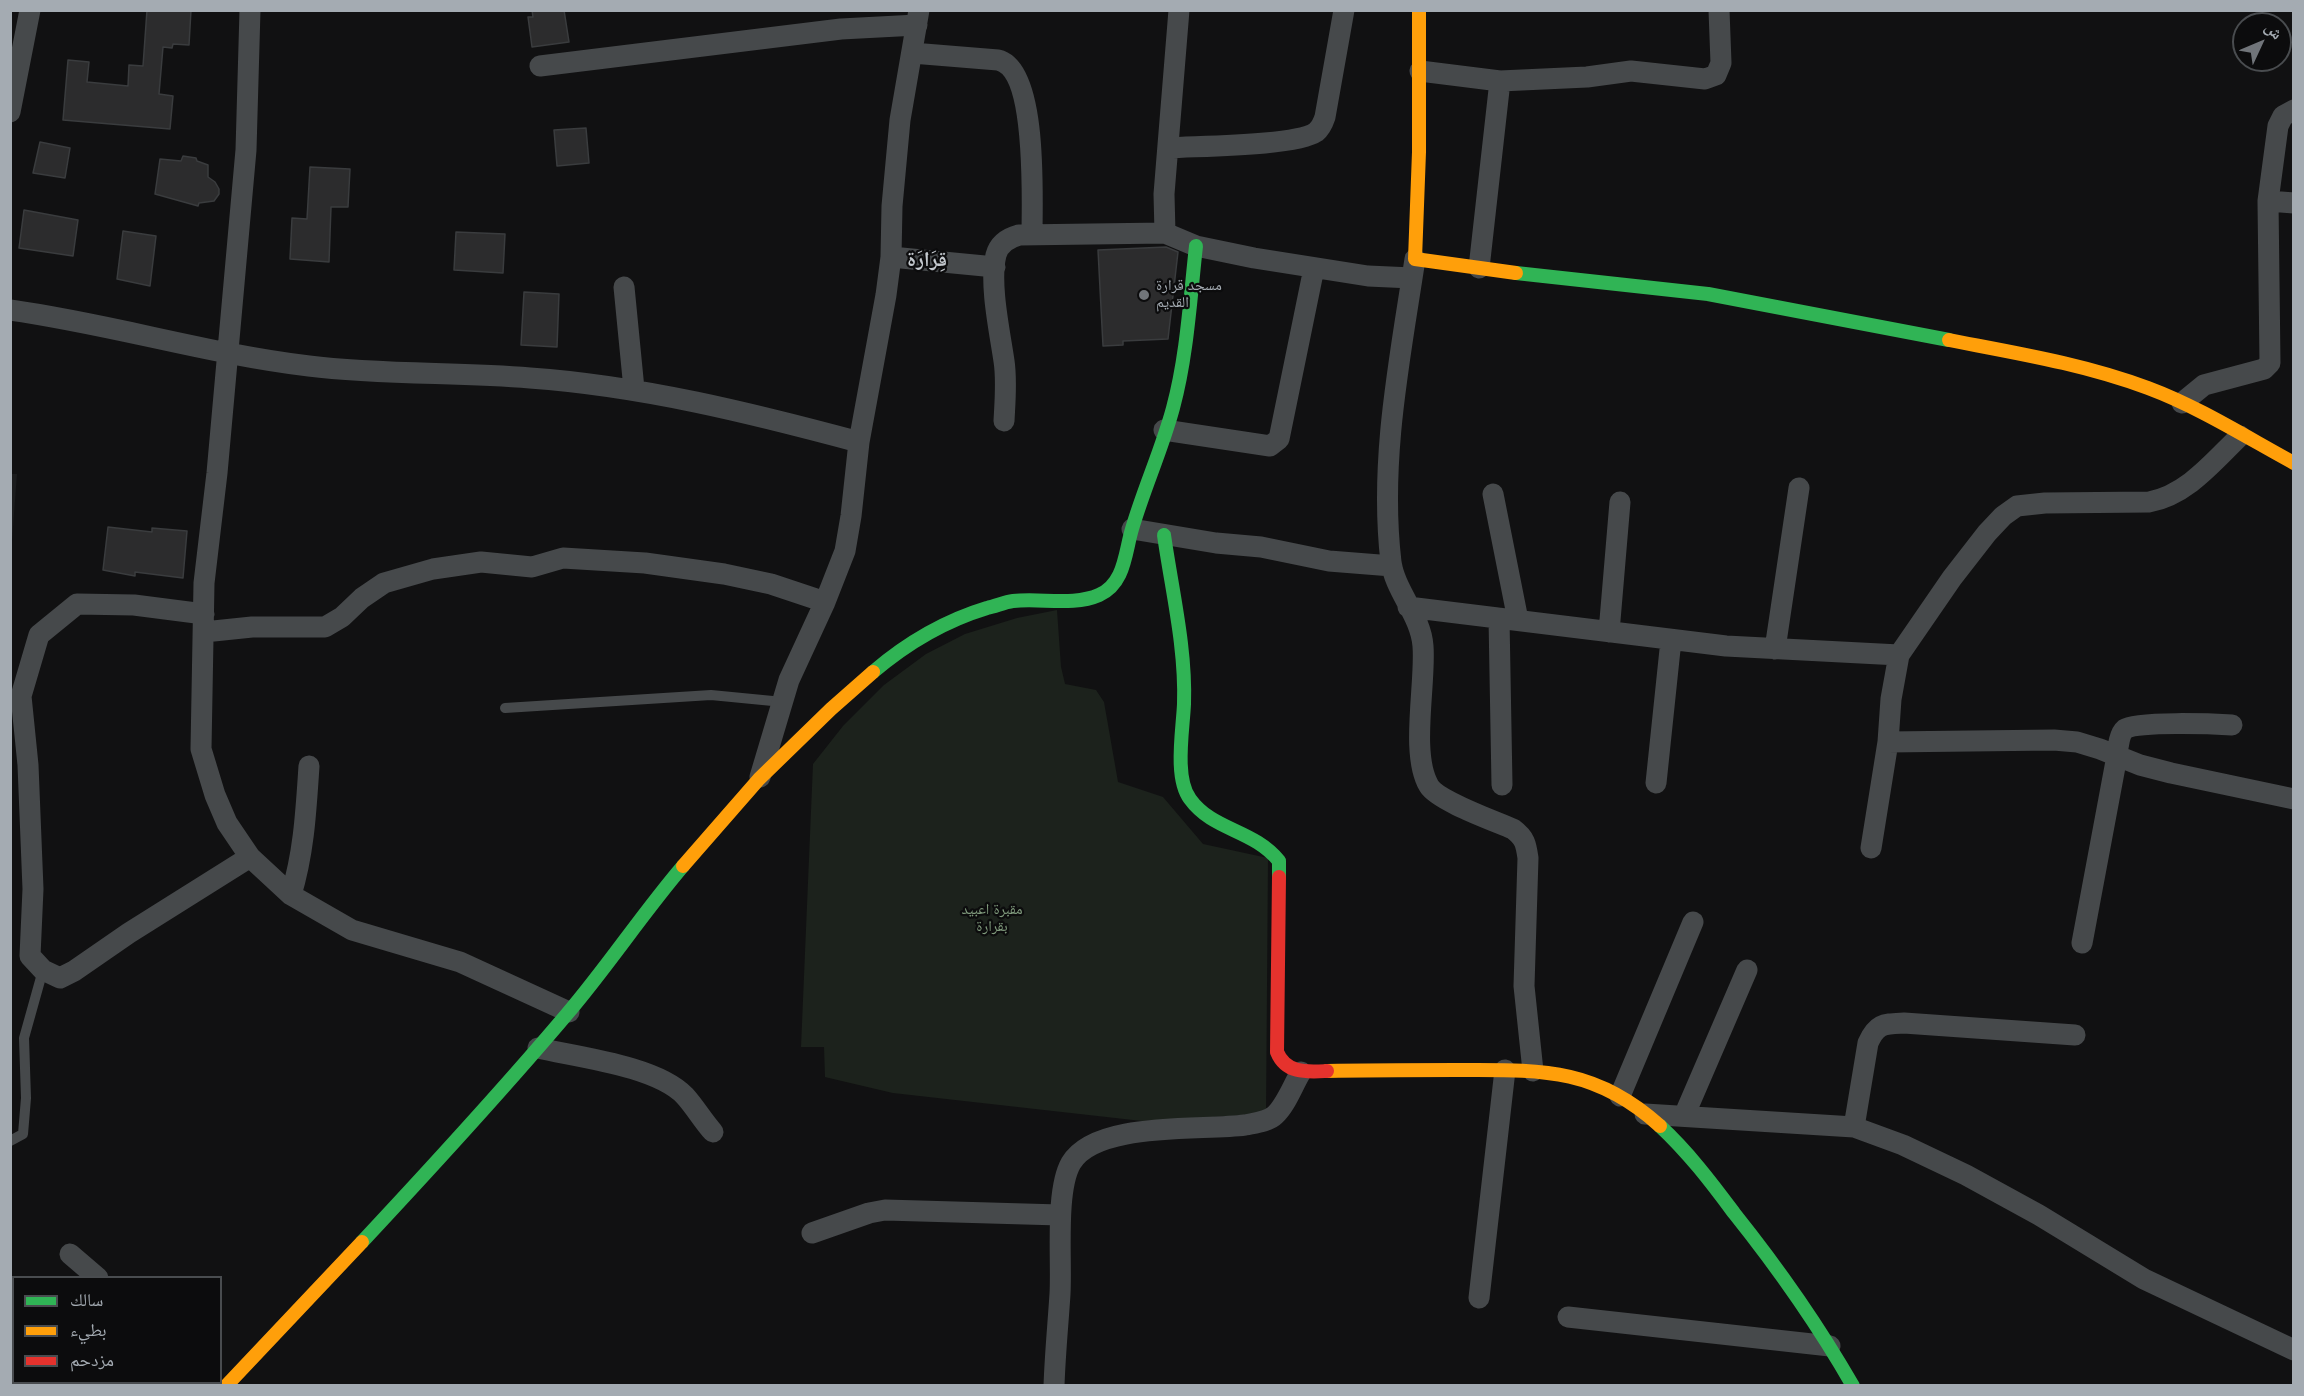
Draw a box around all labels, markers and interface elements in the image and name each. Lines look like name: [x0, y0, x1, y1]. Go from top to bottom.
north arrow: [2232, 12, 2292, 72]
text: ش: [2260, 16, 2288, 45]
district label: قِرَارَة: [907, 248, 947, 274]
place label: مسجد قرارة القديم: [1156, 277, 1222, 312]
marker: مسجد قرارة القديم: [1137, 288, 1151, 302]
park label: مقبرة اعبيد بقرارة: [961, 901, 1023, 936]
legend: [12, 1276, 222, 1384]
text: سالك: [70, 1287, 103, 1312]
text: بطيء: [70, 1317, 107, 1342]
text: مزدحم: [70, 1347, 114, 1372]

